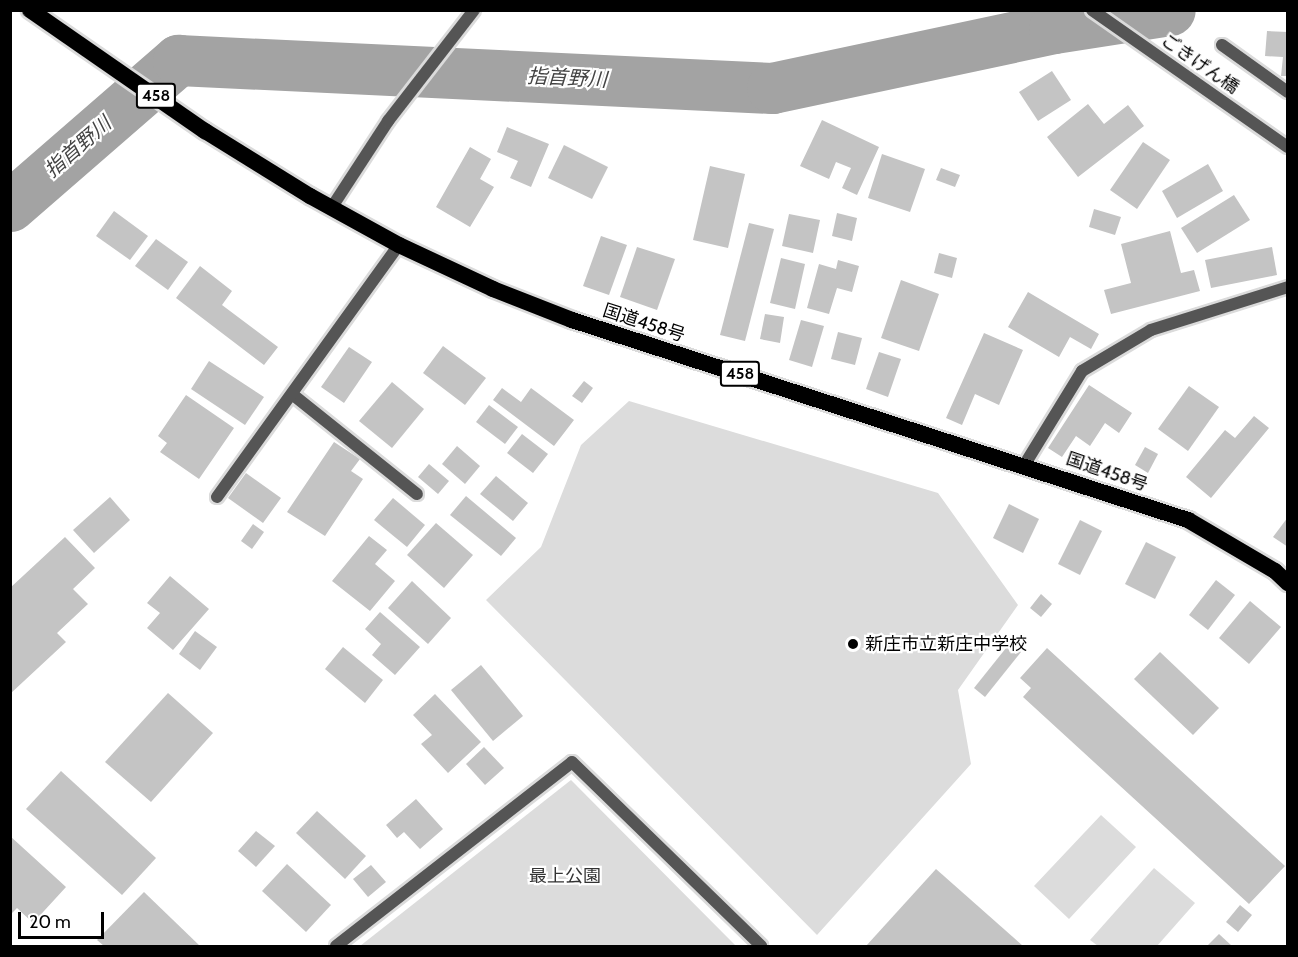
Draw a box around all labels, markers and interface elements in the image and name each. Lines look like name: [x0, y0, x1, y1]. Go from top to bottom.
street label: ごきげん橋: [1157, 29, 1243, 99]
water label: 指首野川: [526, 64, 608, 92]
road number: 458: [135, 83, 177, 109]
water label: 指首野川: [40, 112, 116, 182]
street label: 国道458号: [600, 300, 688, 346]
road number: 458: [719, 361, 761, 387]
street label: 国道458号: [1063, 448, 1151, 496]
place label: 新庄市立新庄中学校: [865, 633, 1027, 655]
marker: 新庄市立新庄中学校: [846, 637, 860, 651]
park label: 最上公園: [529, 865, 601, 887]
scale bar: [21, 900, 106, 938]
text: 20 m: [29, 911, 71, 933]

